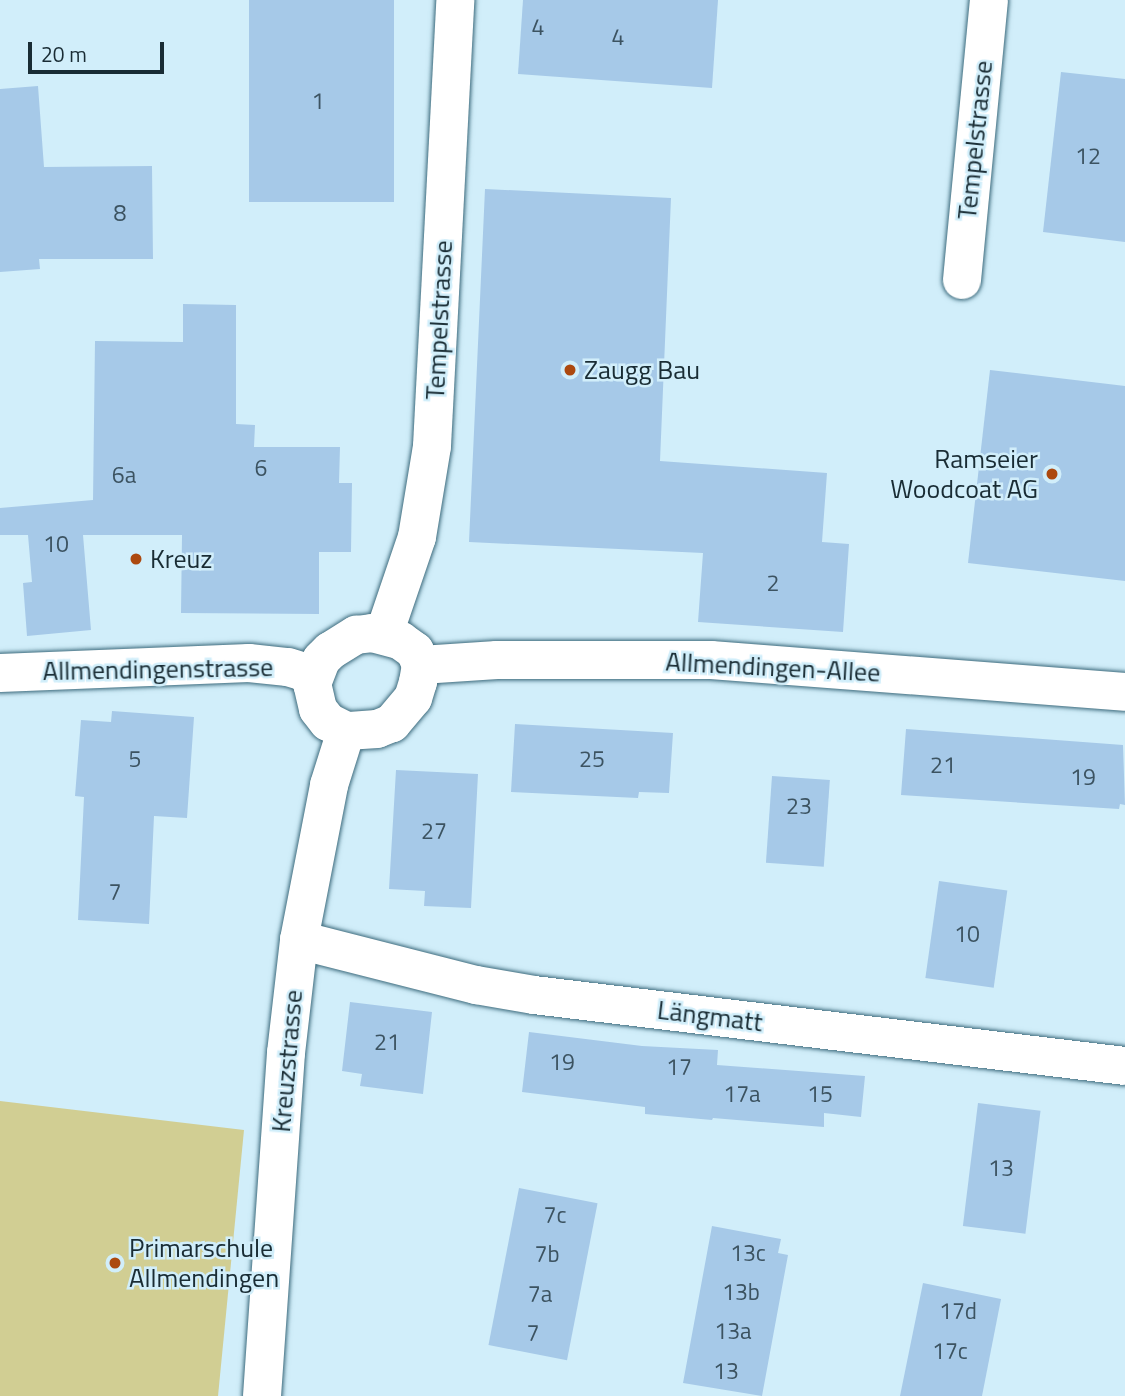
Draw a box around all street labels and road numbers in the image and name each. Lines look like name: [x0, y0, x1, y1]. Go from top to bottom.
street label: Tempelstrasse: [951, 59, 999, 221]
street label: Tempelstrasse: [419, 240, 459, 400]
street label: Allmendingen-Allee: [665, 646, 881, 688]
street label: Allmendingenstrasse: [42, 651, 274, 687]
street label: Kreuzstrasse: [265, 989, 309, 1133]
street label: Längmatt: [656, 994, 764, 1038]

